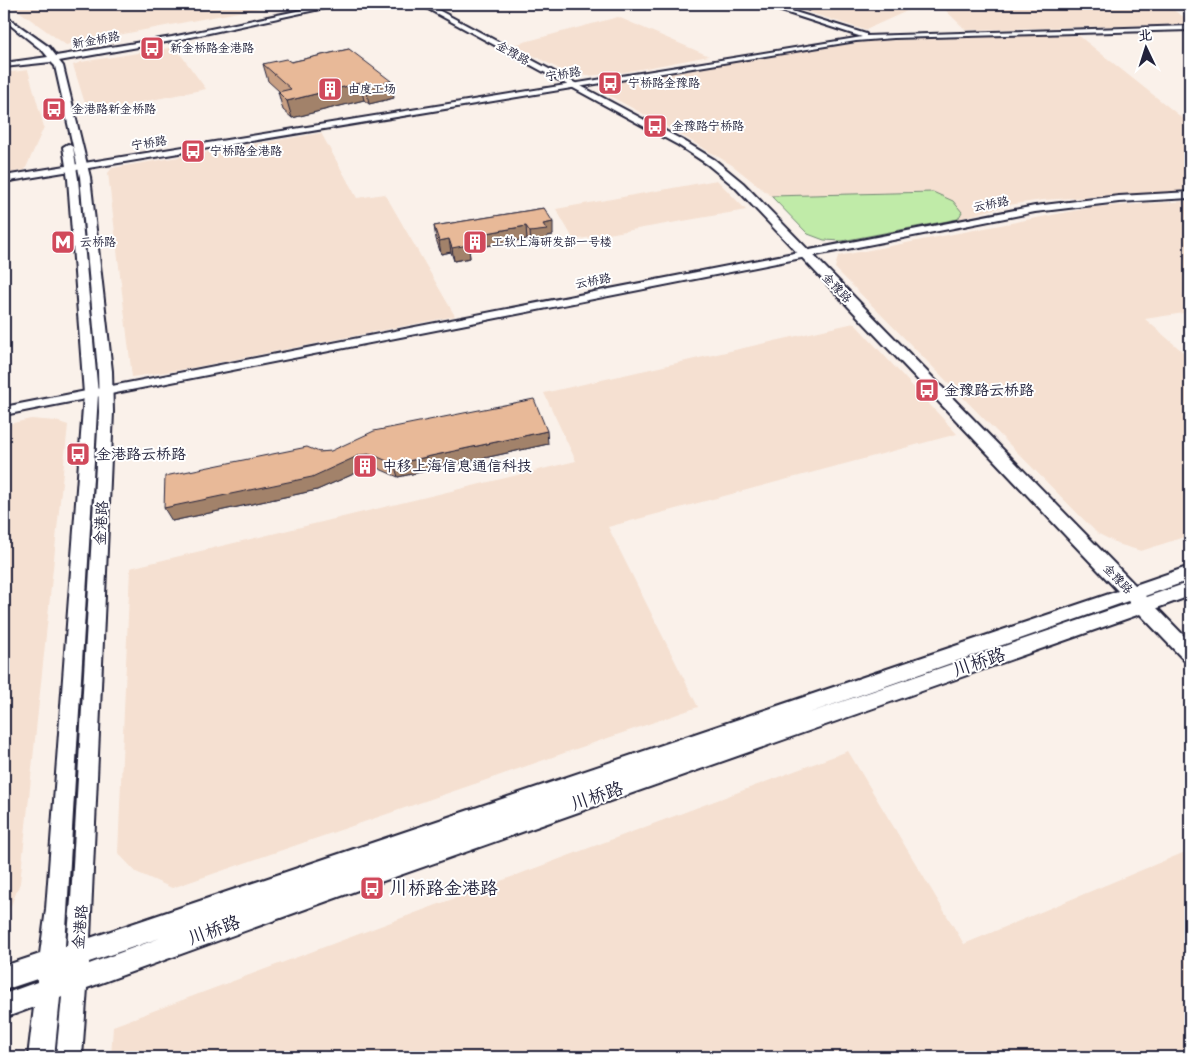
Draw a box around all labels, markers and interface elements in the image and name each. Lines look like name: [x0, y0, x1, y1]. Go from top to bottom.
north arrow: [1122, 22, 1172, 72]
text: 北: [1137, 25, 1153, 44]
street label: 新金桥路: [71, 27, 121, 52]
bus stop icon: 新金桥路金港路: [139, 35, 165, 61]
street label: 金豫路: [493, 36, 533, 69]
place label: 新金桥路金港路: [170, 39, 254, 56]
street label: 宁桥路: [544, 62, 582, 85]
bus stop icon: 宁桥路金豫路: [597, 70, 623, 96]
place label: 宁桥路金豫路: [628, 74, 700, 91]
building icon: 由度工场: [317, 76, 343, 102]
place label: 由度工场: [348, 80, 396, 97]
bus stop icon: 金港路新金桥路: [41, 96, 67, 122]
place label: 金港路新金桥路: [72, 100, 156, 117]
bus stop icon: 金豫路宁桥路: [642, 113, 668, 139]
place label: 金豫路宁桥路: [672, 117, 744, 134]
street label: 宁桥路: [130, 131, 168, 154]
bus stop icon: 宁桥路金港路: [180, 138, 206, 164]
place label: 宁桥路金港路: [210, 142, 282, 159]
street label: 云桥路: [972, 192, 1010, 215]
metro station icon: 云桥路: [50, 229, 76, 255]
building icon: 工软上海研发部一号楼: [462, 229, 488, 255]
place label: 云桥路: [80, 233, 116, 250]
place label: 工软上海研发部一号楼: [492, 233, 612, 250]
street label: 云桥路: [574, 269, 612, 292]
street label: 金豫路: [819, 269, 856, 307]
bus stop icon: 金豫路云桥路: [914, 377, 940, 403]
place label: 金豫路云桥路: [944, 379, 1034, 400]
bus stop icon: 金港路云桥路: [65, 441, 91, 467]
place label: 金港路云桥路: [96, 443, 186, 464]
building icon: 中移上海信息通信科技: [352, 453, 378, 479]
place label: 中移上海信息通信科技: [382, 455, 532, 476]
street label: 金港路: [89, 500, 112, 546]
street label: 金豫路: [1100, 560, 1137, 598]
street label: 川桥路: [949, 641, 1008, 682]
street label: 川桥路: [567, 775, 626, 816]
bus stop icon: 川桥路金港路: [359, 875, 385, 901]
place label: 川桥路金港路: [390, 875, 498, 900]
street label: 金港路: [67, 904, 92, 950]
street label: 川桥路: [184, 909, 243, 951]

